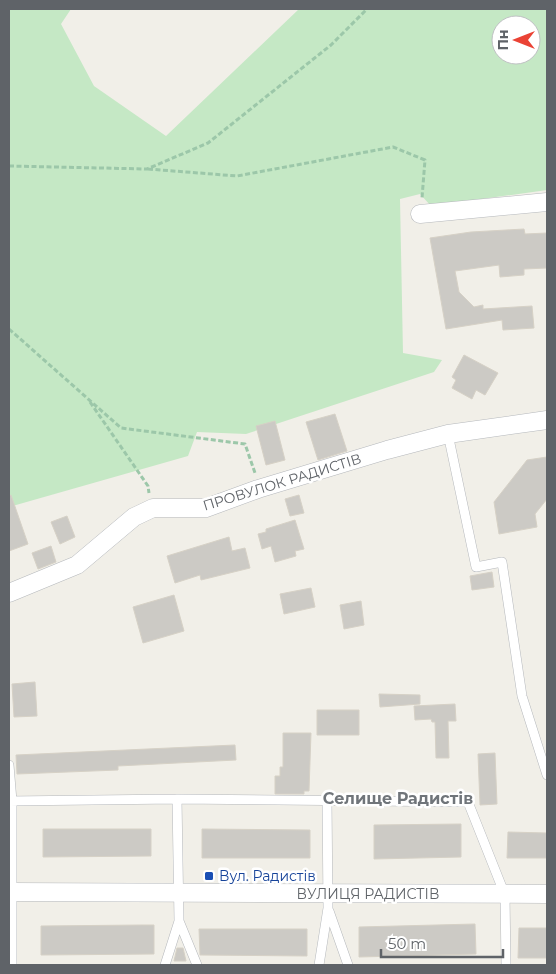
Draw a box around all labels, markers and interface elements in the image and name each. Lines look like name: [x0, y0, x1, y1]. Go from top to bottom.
north arrow: [491, 15, 541, 65]
text: Пн: [494, 29, 512, 51]
street label: ПРОВУЛОК РАДИСТІВ: [201, 449, 363, 515]
district label: Селище Радистів: [323, 789, 473, 808]
place label: Вул. Радистів: [219, 867, 316, 885]
marker: Вул. Радистів: [203, 870, 215, 882]
street label: ВУЛИЦЯ РАДИСТІВ: [297, 885, 439, 903]
scale bar: [381, 926, 504, 958]
text: 50 m: [388, 934, 426, 953]

